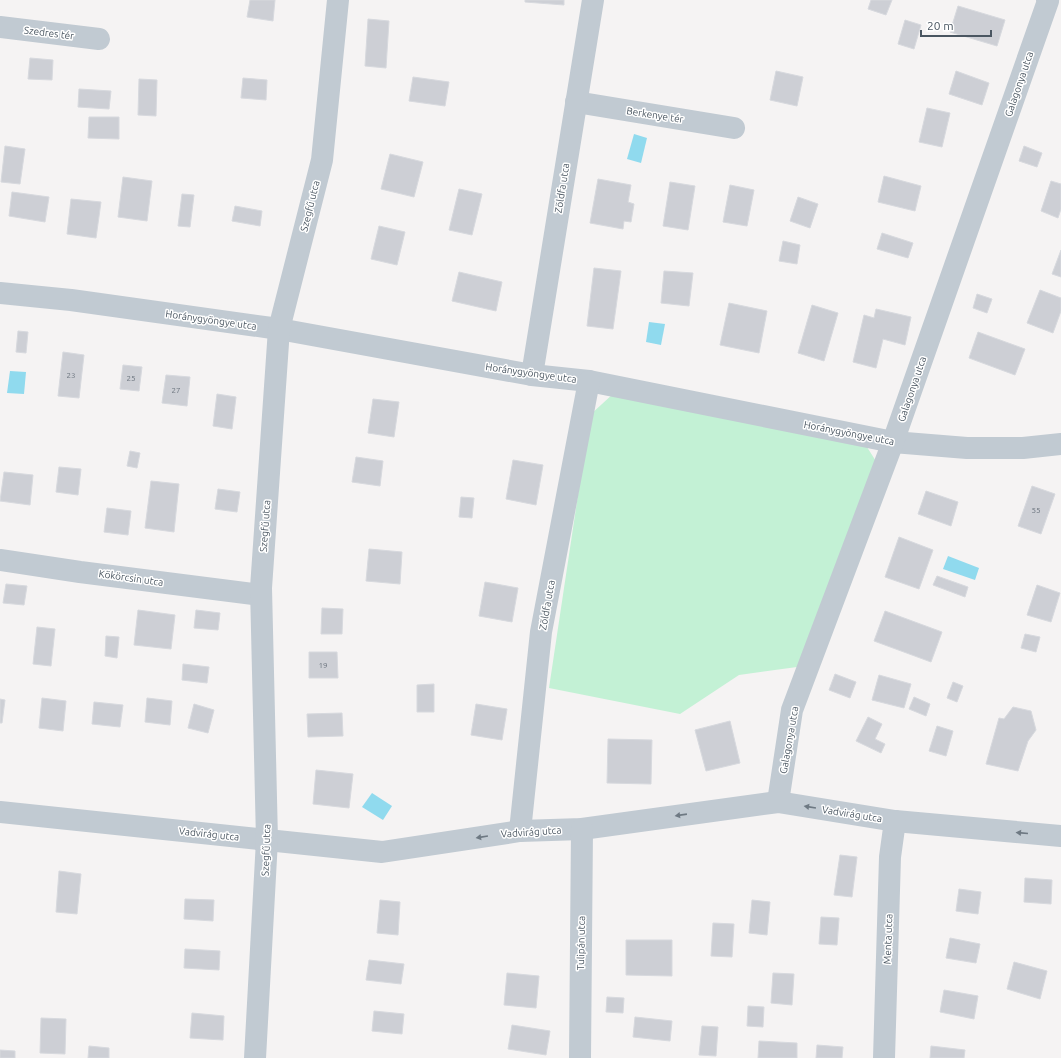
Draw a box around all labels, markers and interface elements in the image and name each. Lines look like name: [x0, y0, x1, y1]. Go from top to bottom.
scale bar: [921, 12, 991, 38]
text: 20 m: [927, 19, 954, 32]
street label: Szedres tér: [23, 24, 75, 42]
street label: Galagonya utca: [1003, 50, 1035, 118]
street label: Berkenye tér: [626, 105, 684, 125]
street label: Zöldfa utca: [553, 162, 571, 214]
street label: Szegfű utca: [298, 179, 322, 233]
street label: Horánygyöngye utca: [165, 308, 257, 332]
street label: Galagonya utca: [896, 355, 928, 423]
street label: Horánygyöngye utca: [485, 361, 577, 385]
house number: 23: [66, 371, 76, 380]
house number: 25: [126, 374, 136, 383]
house number: 27: [171, 386, 181, 395]
street label: Horánygyöngye utca: [803, 419, 895, 447]
street label: Szegfű utca: [258, 500, 272, 552]
house number: 55: [1031, 506, 1041, 515]
street label: Kökörcsin utca: [98, 568, 164, 588]
street label: Zöldfa utca: [537, 579, 557, 631]
house number: 19: [318, 661, 328, 670]
street label: Galagonya utca: [778, 705, 800, 775]
one-way arrow: [804, 804, 816, 810]
street label: Vadvirág utca: [821, 804, 883, 824]
one-way arrow: [675, 812, 687, 819]
street label: Szegfű utca: [260, 824, 272, 876]
street label: Vadvirág utca: [500, 824, 562, 840]
street label: Vadvirág utca: [178, 825, 240, 843]
one-way arrow: [1016, 829, 1028, 836]
one-way arrow: [476, 834, 489, 840]
street label: Menta utca: [882, 914, 894, 964]
street label: Tulipán utca: [575, 916, 587, 970]

